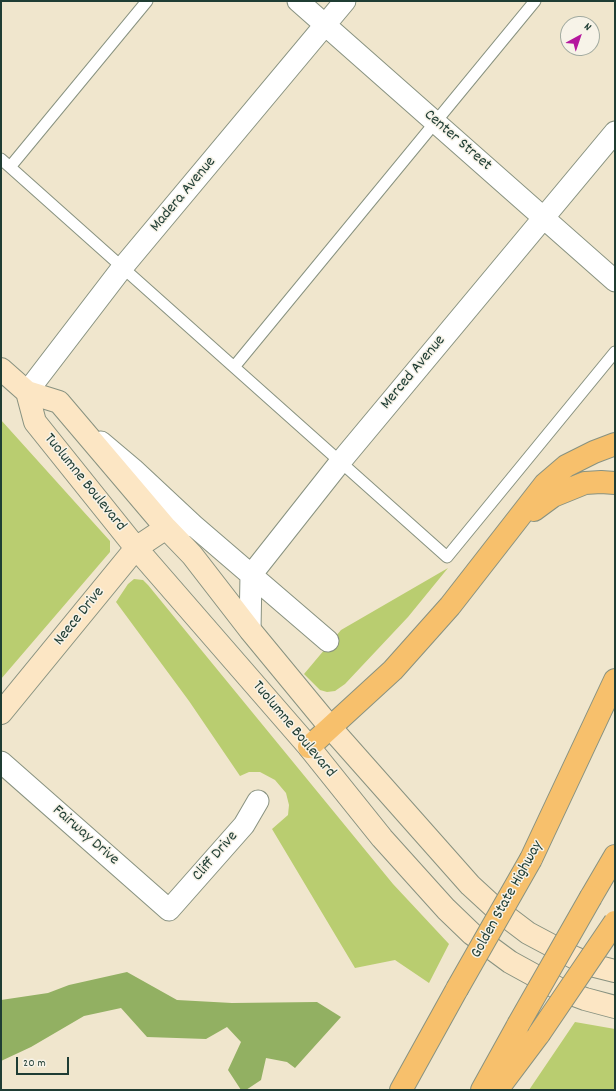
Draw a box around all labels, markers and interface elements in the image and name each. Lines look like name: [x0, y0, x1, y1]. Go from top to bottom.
north arrow: [560, 16, 600, 56]
text: N: [580, 20, 594, 35]
street label: Center Street: [419, 106, 495, 176]
street label: Madera Avenue: [147, 153, 221, 237]
street label: Merced Avenue: [377, 332, 451, 414]
street label: Tuolumne Boulevard: [39, 430, 129, 536]
street label: Neece Drive: [51, 584, 109, 650]
street label: Tuolumne Boulevard: [247, 678, 339, 782]
street label: Fairway Drive: [48, 802, 122, 870]
street label: Cliff Drive: [189, 828, 243, 886]
street label: Golden State Highway: [468, 838, 548, 962]
scale bar: [18, 1049, 71, 1075]
text: 20 m: [23, 1055, 46, 1072]

